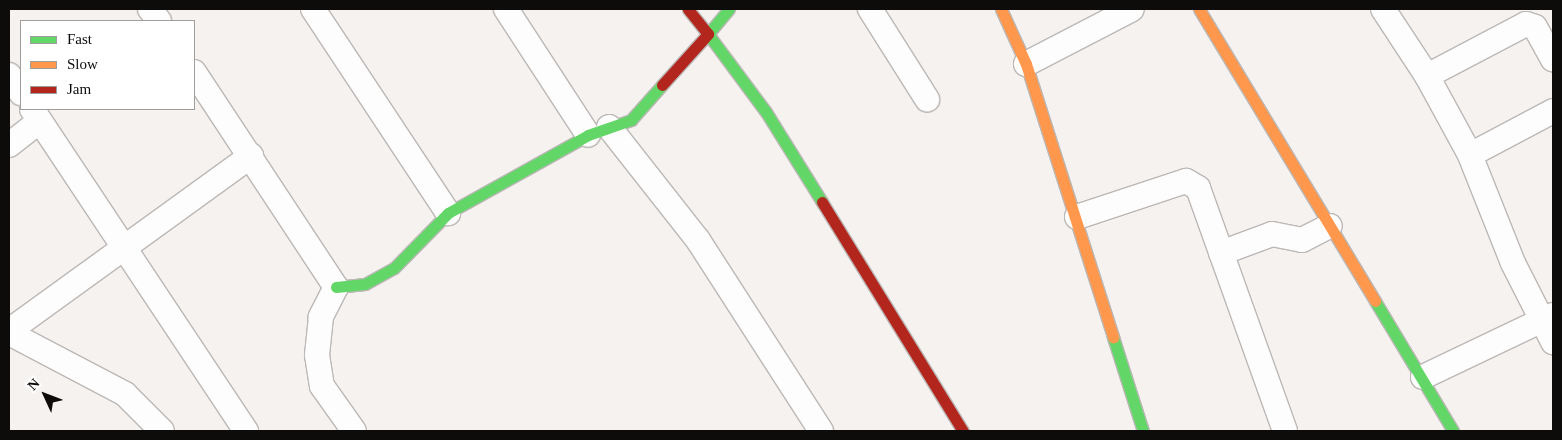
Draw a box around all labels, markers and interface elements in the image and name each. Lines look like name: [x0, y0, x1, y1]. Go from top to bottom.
legend: [20, 20, 195, 110]
text: Fast: [67, 31, 92, 47]
text: Slow: [67, 56, 98, 72]
text: Jam: [67, 81, 91, 97]
north arrow: [20, 370, 70, 420]
text: N: [25, 376, 43, 393]

